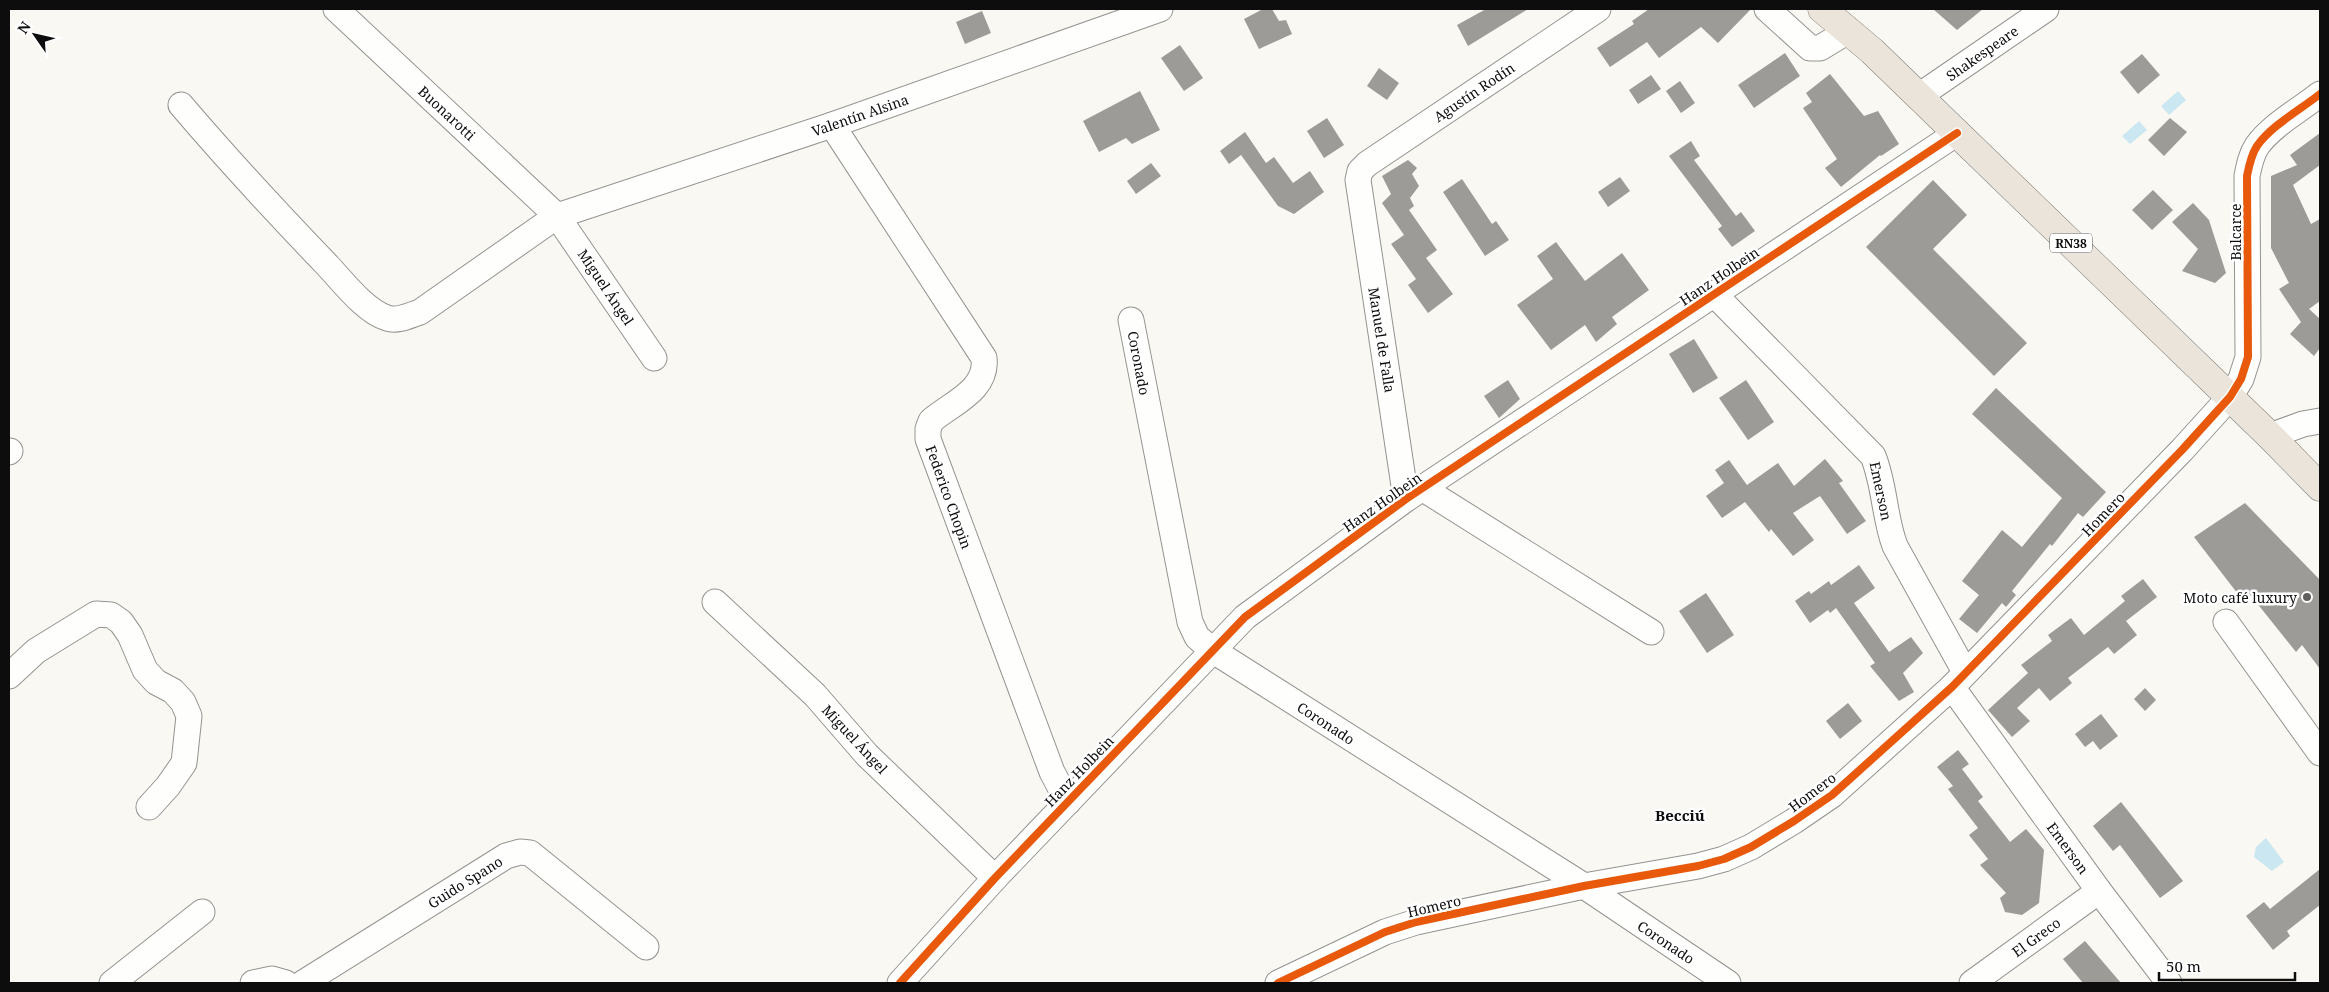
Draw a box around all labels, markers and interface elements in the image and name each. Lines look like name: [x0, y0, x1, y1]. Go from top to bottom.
north arrow: [10, 10, 60, 60]
text: N: [13, 18, 35, 37]
street label: Shakespeare: [1942, 21, 2022, 85]
street label: Agustín Rodín: [1430, 58, 1518, 126]
street label: Buonarotti: [414, 81, 480, 145]
street label: Valentín Alsina: [809, 89, 911, 140]
street label: Balcarce: [2226, 203, 2245, 261]
road number: RN38: [2050, 234, 2092, 252]
street label: Hanz Holbein: [1676, 242, 1762, 310]
street label: Miguel Ángel: [574, 245, 639, 329]
street label: Manuel de Falla: [1364, 286, 1400, 394]
street label: Coronado: [1123, 329, 1155, 397]
street label: Federico Chopin: [921, 443, 977, 551]
street label: Emerson: [1866, 460, 1896, 522]
street label: Hanz Holbein: [1339, 468, 1425, 536]
street label: Homero: [2077, 488, 2129, 540]
place label: Moto café luxury: [2183, 588, 2297, 607]
marker: Moto café luxury: [2301, 591, 2313, 603]
street label: Coronado: [1294, 697, 1358, 749]
street label: Miguel Ángel: [818, 700, 892, 778]
street label: Hanz Holbein: [1040, 731, 1118, 811]
street label: Homero: [1784, 768, 1840, 816]
district label: Becciú: [1655, 805, 1705, 825]
street label: Emerson: [2043, 818, 2093, 878]
street label: Guido Spano: [424, 851, 506, 913]
street label: Homero: [1405, 891, 1463, 921]
street label: El Greco: [2008, 913, 2064, 961]
street label: Coronado: [1634, 916, 1698, 968]
scale bar: [2159, 950, 2295, 982]
text: 50 m: [2166, 956, 2201, 976]

